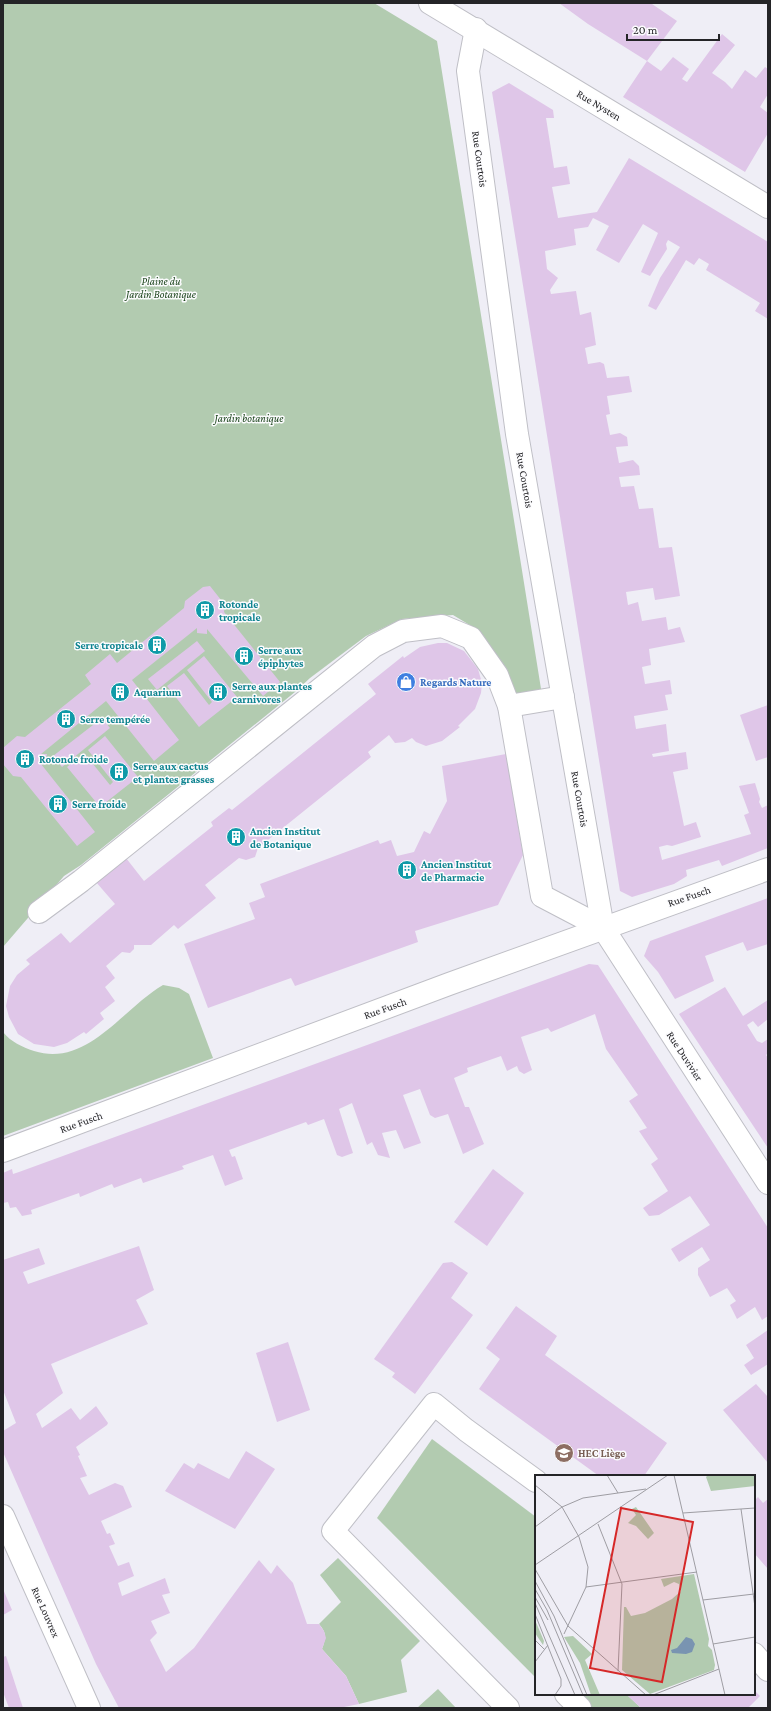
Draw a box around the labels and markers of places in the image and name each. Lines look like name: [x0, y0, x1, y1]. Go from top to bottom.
place label: Rotonde tropicale: [219, 598, 261, 623]
building icon: Rotonde tropicale: [194, 599, 216, 621]
building icon: Serre tropicale: [146, 634, 168, 656]
place label: Serre tropicale: [75, 639, 143, 651]
place label: Serre aux épiphytes: [258, 644, 304, 669]
building icon: Serre aux épiphytes: [233, 645, 255, 667]
shop icon: Regards Nature: [395, 671, 417, 693]
place label: Regards Nature: [420, 676, 491, 688]
place label: Serre aux plantes carnivores: [232, 680, 313, 705]
building icon: Aquarium: [109, 681, 131, 703]
building icon: Serre aux plantes carnivores: [207, 681, 229, 703]
place label: Aquarium: [133, 686, 182, 698]
building icon: Serre tempérée: [55, 708, 77, 730]
place label: Serre tempérée: [80, 713, 150, 725]
building icon: Rotonde froide: [14, 748, 36, 770]
place label: Rotonde froide: [39, 753, 108, 765]
place label: Serre aux cactus et plantes grasses: [133, 760, 215, 785]
building icon: Serre aux cactus et plantes grasses: [108, 761, 130, 783]
building icon: Serre froide: [47, 793, 69, 815]
place label: Serre froide: [72, 798, 126, 810]
place label: Ancien Institut de Botanique: [249, 825, 320, 850]
building icon: Ancien Institut de Botanique: [225, 826, 247, 848]
place label: Ancien Institut de Pharmacie: [420, 858, 491, 883]
building icon: Ancien Institut de Pharmacie: [396, 859, 418, 881]
school or university icon: HEC Liège: [553, 1442, 575, 1464]
place label: HEC Liège: [578, 1447, 625, 1459]

